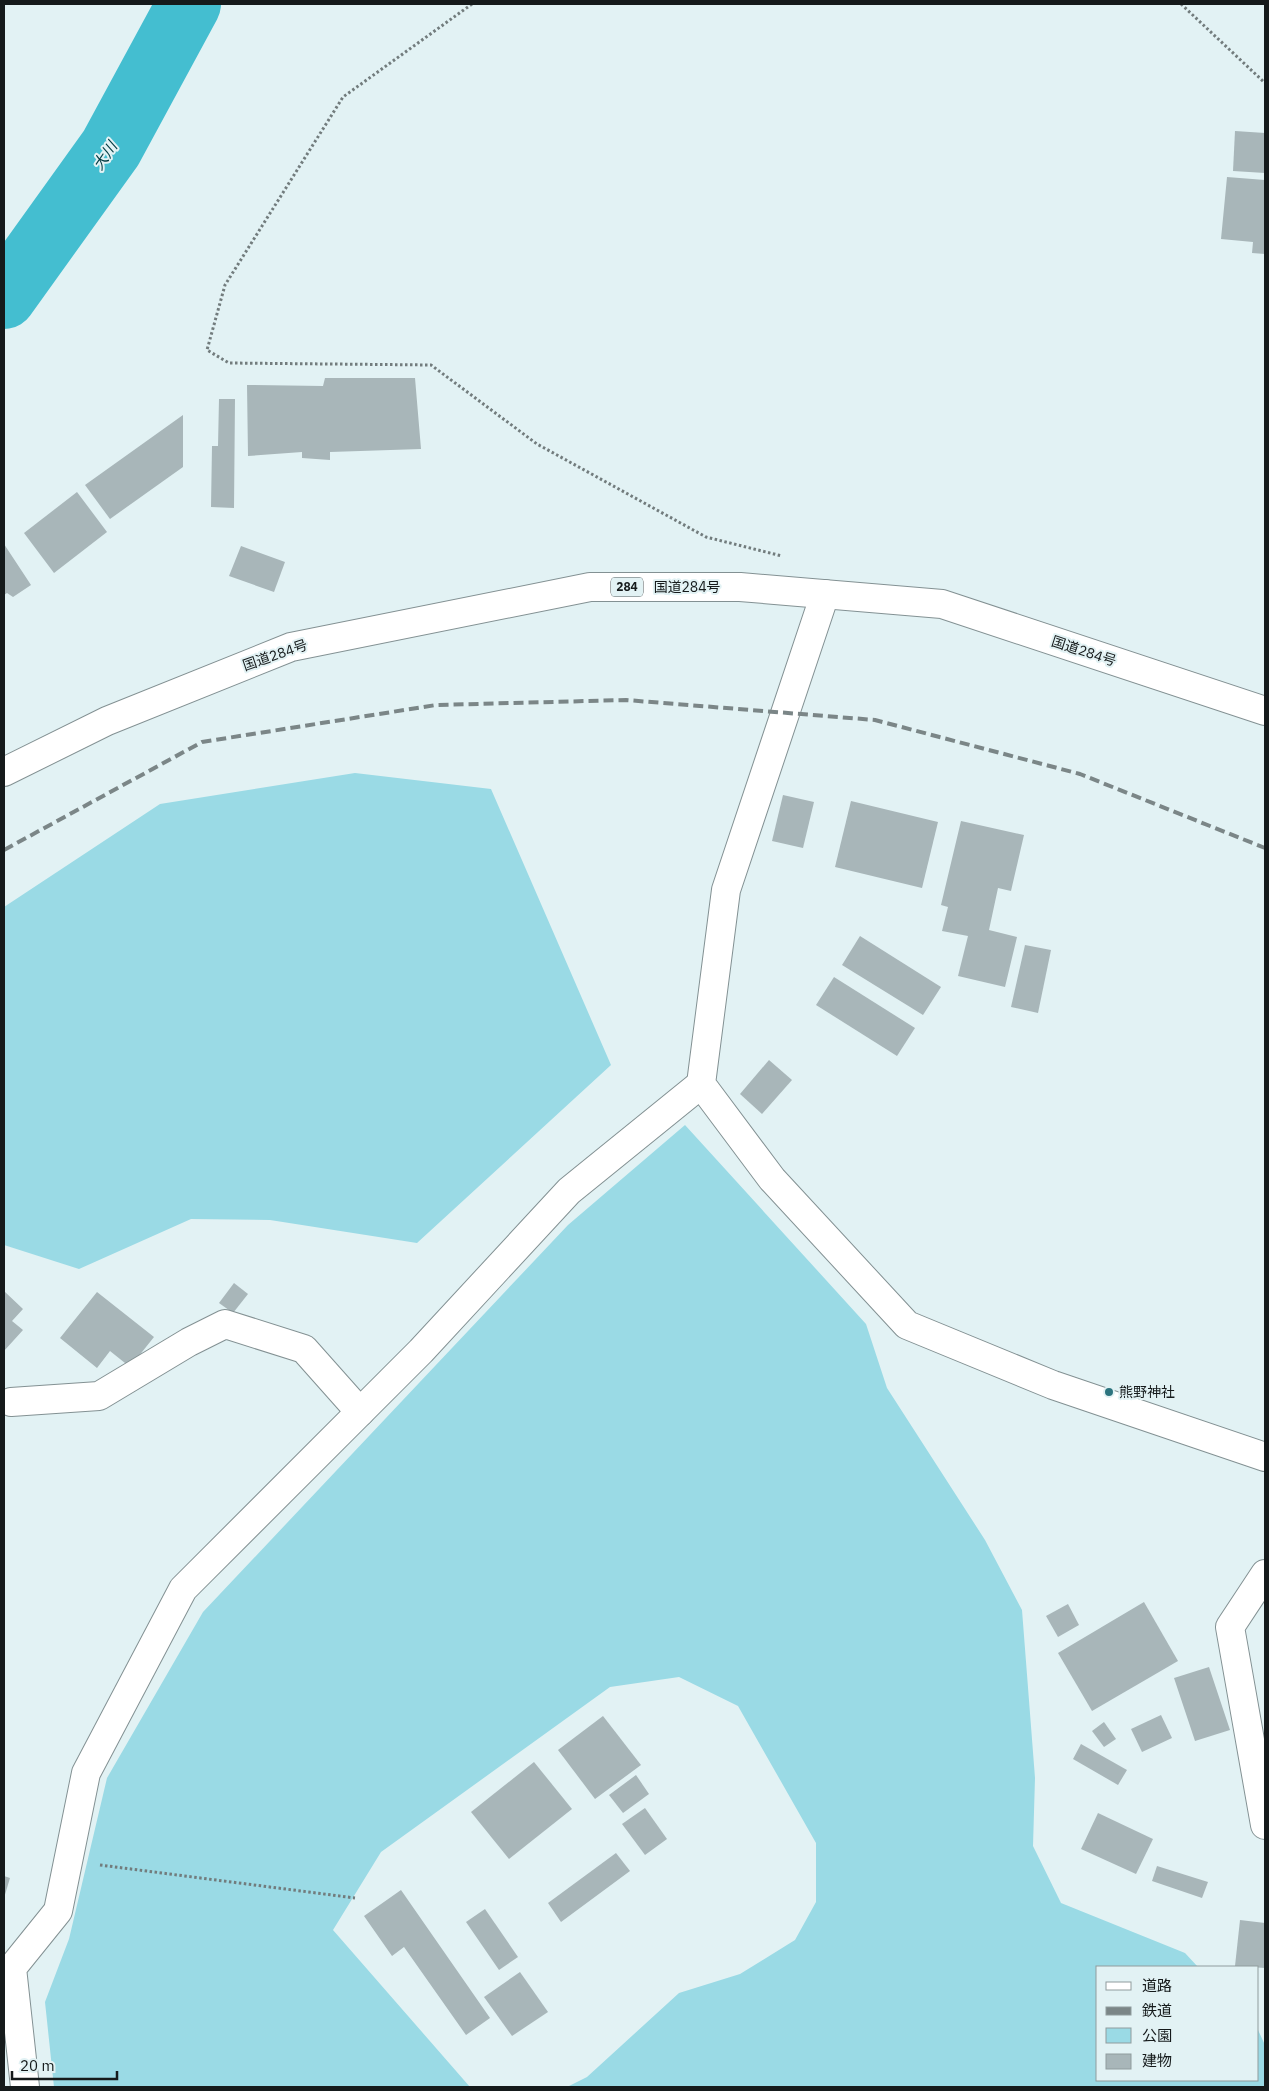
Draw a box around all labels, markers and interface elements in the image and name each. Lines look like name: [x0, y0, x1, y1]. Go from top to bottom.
water label: 大川: [88, 136, 122, 173]
road number: 284: [611, 578, 643, 596]
street label: 国道284号: [653, 578, 721, 596]
street label: 国道284号: [1049, 632, 1119, 670]
street label: 国道284号: [240, 636, 310, 674]
place label: 熊野神社: [1119, 1383, 1175, 1401]
marker: 熊野神社: [1103, 1386, 1115, 1398]
legend: [1096, 1966, 1259, 2081]
text: 道路: [1142, 1976, 1172, 1995]
text: 鉄道: [1142, 2001, 1172, 2020]
text: 公園: [1142, 2026, 1172, 2045]
scale bar: [12, 2048, 118, 2080]
text: 建物: [1142, 2051, 1172, 2070]
text: 20 m: [20, 2056, 55, 2075]

